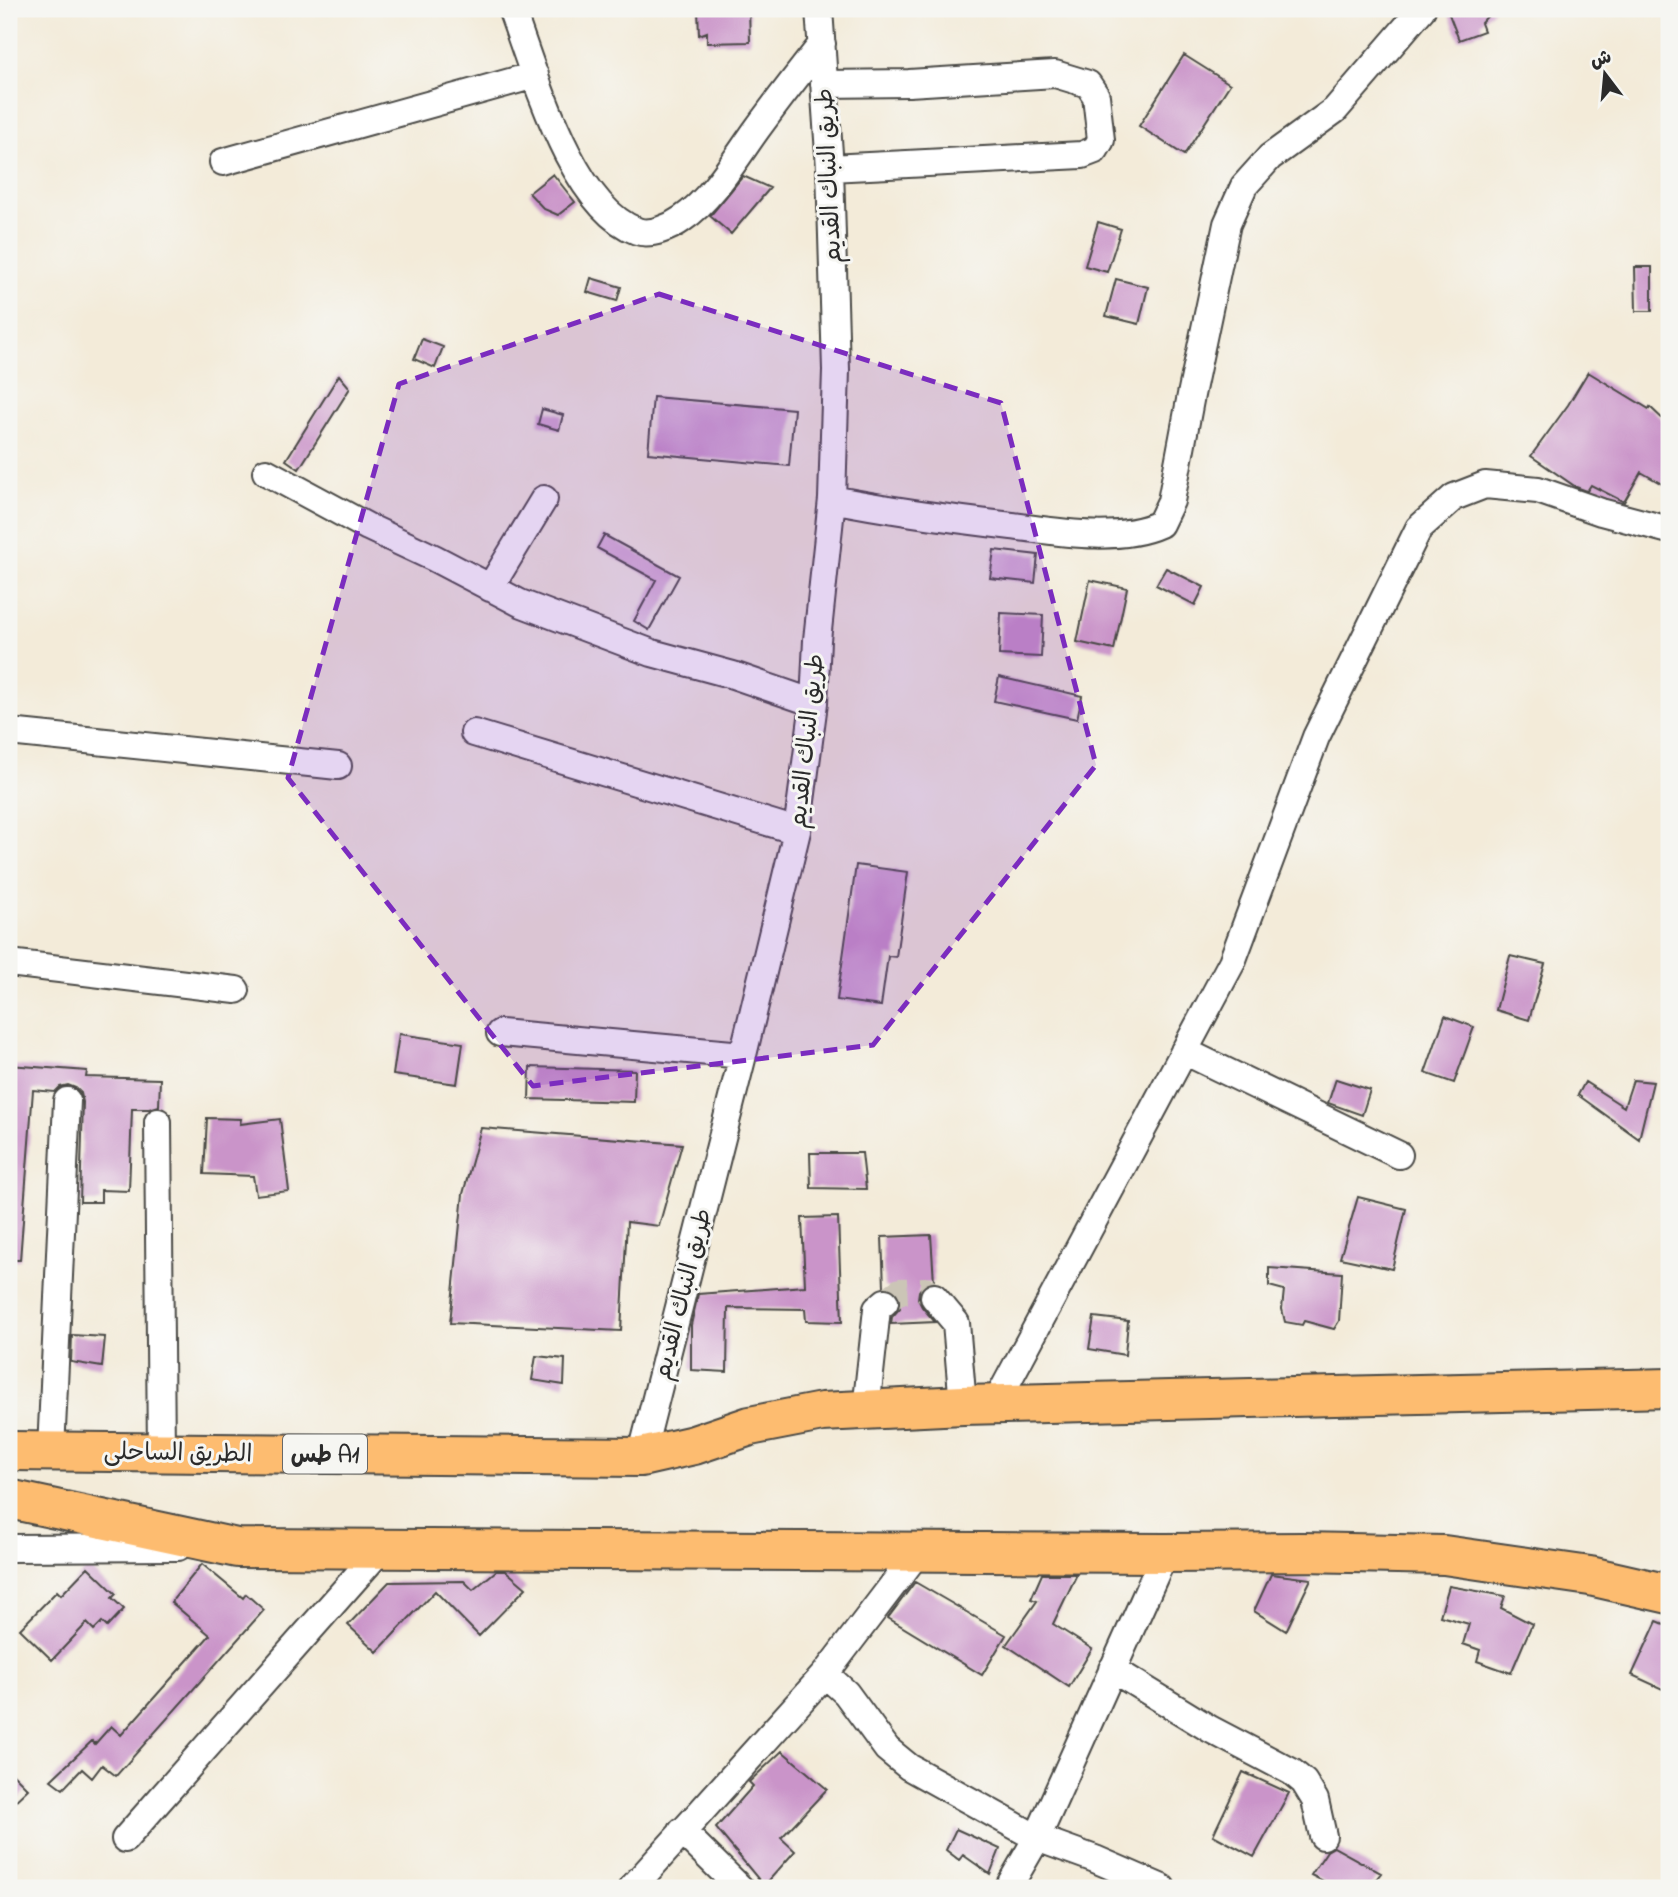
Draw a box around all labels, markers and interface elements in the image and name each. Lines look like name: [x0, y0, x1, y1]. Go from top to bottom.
north arrow: [1570, 38, 1640, 108]
text: ش: [1587, 44, 1615, 76]
street label: طريق النباك القديم: [808, 87, 853, 265]
street label: طريق النباك القديم: [782, 652, 835, 830]
street label: طريق النباك القديم: [646, 1205, 723, 1384]
road number: طس A1: [283, 1434, 367, 1474]
street label: الطريق الساحلى: [103, 1436, 253, 1473]

